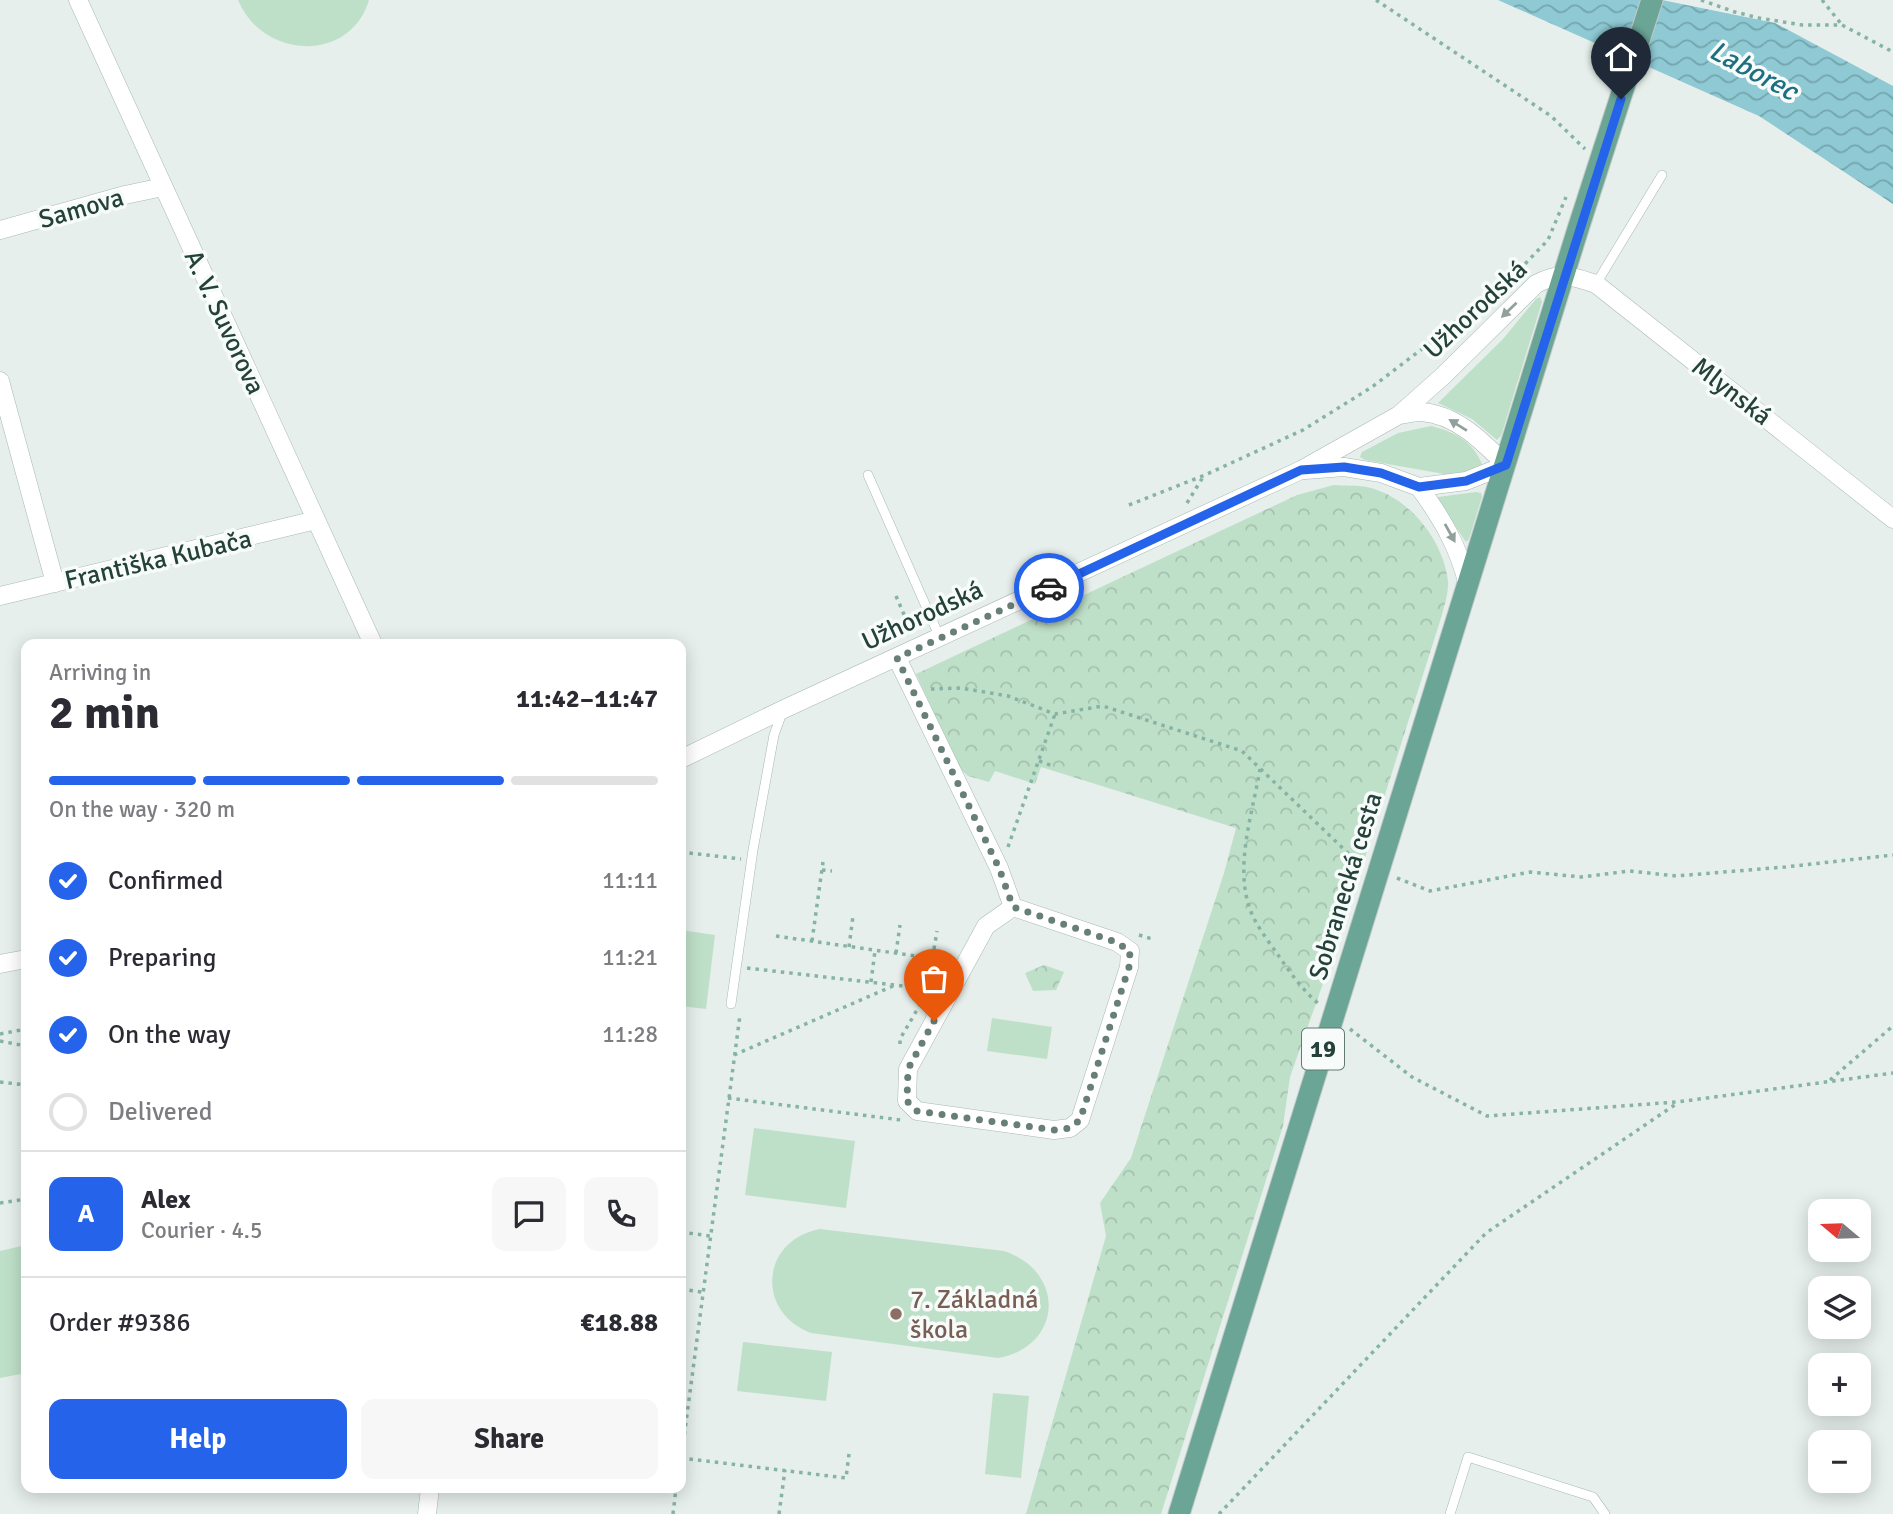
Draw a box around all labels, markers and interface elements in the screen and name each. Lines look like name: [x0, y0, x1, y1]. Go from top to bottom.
pin: [1591, 27, 1651, 99]
water label: Laborec: [1704, 34, 1805, 109]
icon: home: [1602, 38, 1640, 76]
street label: Samova: [35, 182, 127, 236]
street label: A. V. Suvorova: [177, 245, 271, 400]
street label: Užhorodská: [1417, 254, 1534, 366]
one-way arrow: [1500, 301, 1517, 318]
street label: Mlynská: [1685, 351, 1778, 433]
one-way arrow: [1449, 419, 1468, 432]
street label: Františka Kubača: [62, 523, 255, 597]
one-way arrow: [1443, 524, 1455, 544]
courier: [1014, 553, 1084, 623]
icon: car: [1030, 569, 1068, 607]
street label: Užhorodská: [857, 574, 988, 658]
text: Arriving in: [49, 658, 151, 687]
text: 11:42–11:47: [516, 683, 658, 715]
text: 2 min: [49, 685, 160, 741]
street label: Sobranecká cesta: [1302, 789, 1390, 984]
text: On the way · 320 m: [49, 795, 235, 824]
icon: check: [49, 862, 87, 900]
text: Confirmed: [108, 865, 223, 897]
text: 11:11: [602, 866, 658, 895]
icon: check: [49, 939, 87, 977]
text: Preparing: [108, 942, 216, 974]
text: 11:21: [602, 943, 658, 972]
pin: [904, 949, 964, 1021]
icon: bag: [915, 960, 953, 998]
icon: check: [49, 1016, 87, 1054]
text: On the way: [108, 1019, 231, 1051]
text: 11:28: [602, 1020, 658, 1049]
road number: 19: [1302, 1028, 1344, 1070]
text: Delivered: [108, 1096, 213, 1128]
button: chat: [492, 1177, 566, 1251]
button: phone: [584, 1177, 658, 1251]
text: Alex: [141, 1184, 191, 1216]
text: A: [78, 1198, 94, 1230]
north arrow: [1808, 1199, 1871, 1262]
map controls: [1808, 1199, 1871, 1493]
text: Courier · 4.5: [141, 1216, 262, 1245]
button: layers: [1808, 1276, 1871, 1339]
place label: 7. Základná škola: [910, 1284, 1039, 1346]
marker: 7. Základná škola: [888, 1306, 904, 1322]
text: Order #9386: [49, 1307, 190, 1339]
text: €18.88: [580, 1307, 658, 1339]
button: +: [1808, 1353, 1871, 1416]
button: Help: [49, 1399, 347, 1479]
button: Share: [361, 1399, 658, 1479]
button: −: [1808, 1430, 1871, 1493]

